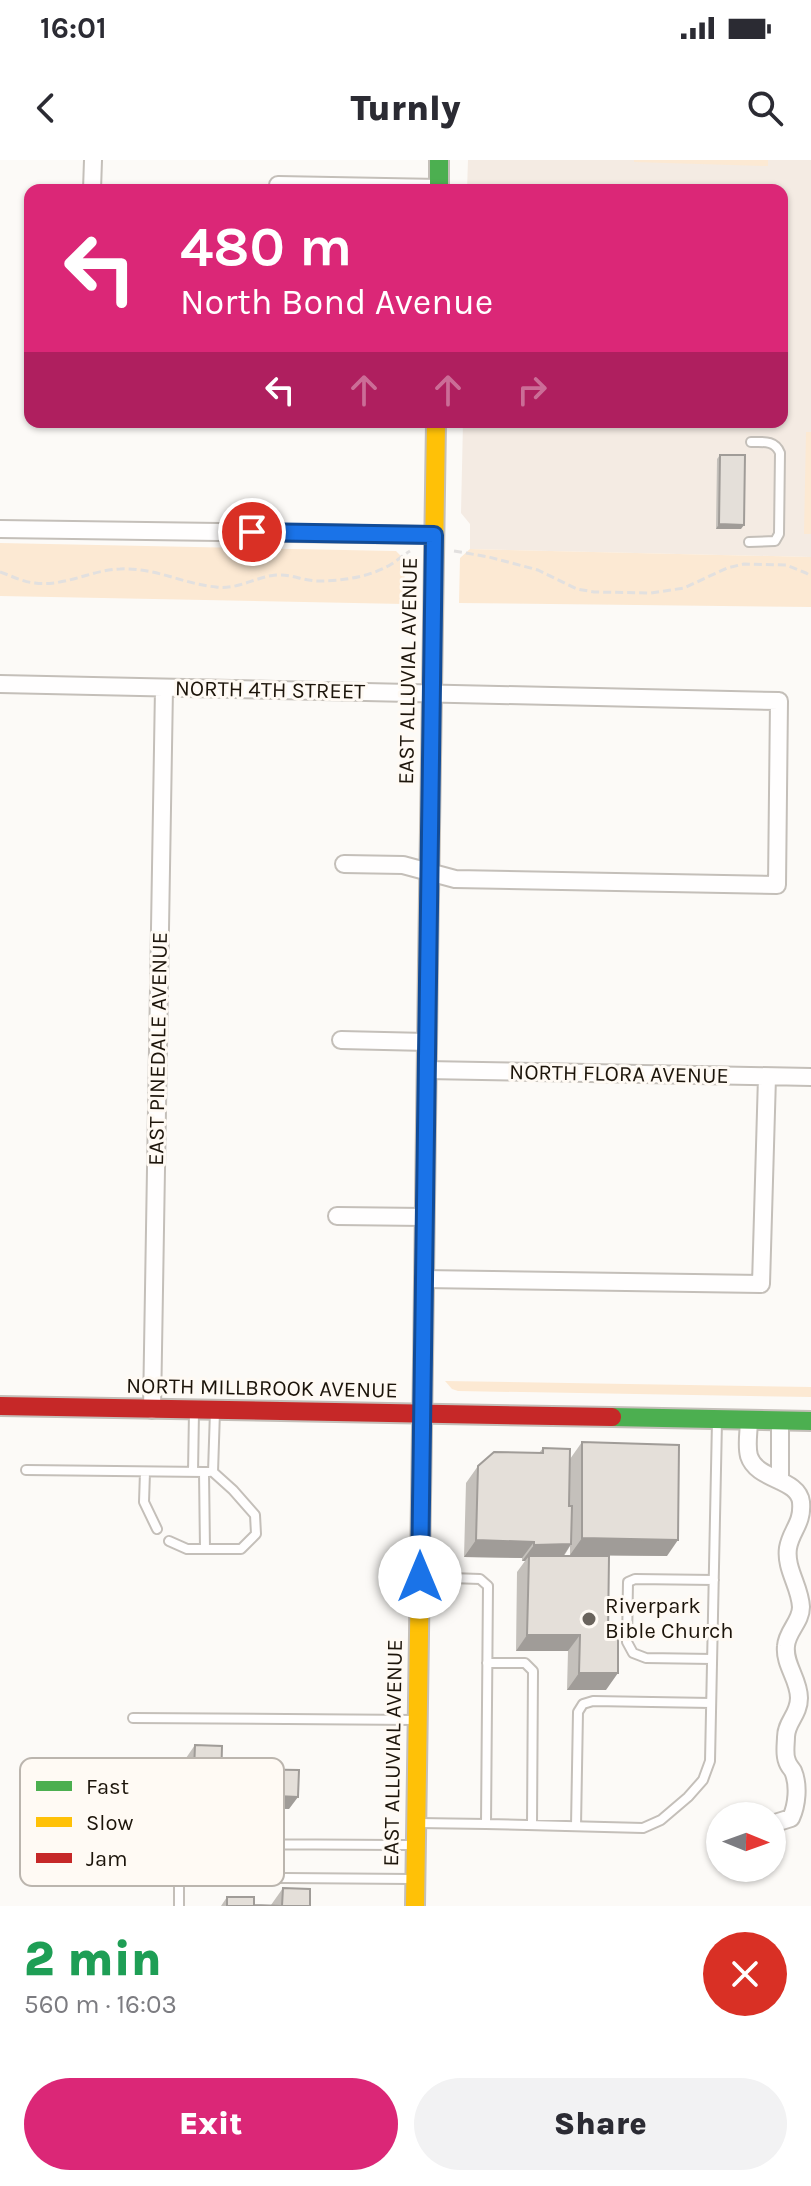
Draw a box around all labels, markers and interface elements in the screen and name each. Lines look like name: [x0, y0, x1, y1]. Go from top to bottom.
text: 16:01: [40, 10, 107, 46]
icon: back: [24, 86, 68, 130]
icon: search: [743, 86, 787, 130]
text: Turnly: [350, 87, 461, 129]
text: 480 m: [180, 214, 352, 279]
icon: left: [48, 216, 152, 320]
text: North Bond Avenue: [180, 281, 493, 323]
icon: left: [258, 368, 302, 412]
icon: ahead: [342, 368, 386, 412]
icon: ahead: [426, 368, 470, 412]
icon: right: [510, 368, 554, 412]
pin: [218, 498, 286, 566]
icon: arrive: [230, 510, 274, 554]
street label: EAST ALLUVIAL AVENUE: [393, 557, 423, 785]
street label: NORTH 4TH STREET: [175, 675, 365, 705]
street label: EAST PINEDALE AVENUE: [143, 932, 173, 1166]
street label: NORTH FLORA AVENUE: [509, 1059, 729, 1089]
street label: NORTH MILLBROOK AVENUE: [126, 1373, 398, 1403]
position arrow: [378, 1535, 462, 1619]
place label: Riverpark Bible Church: [605, 1593, 734, 1644]
marker: Riverpark Bible Church: [580, 1610, 598, 1628]
street label: EAST ALLUVIAL AVENUE: [378, 1639, 408, 1867]
legend: [20, 1758, 284, 1886]
text: Fast: [86, 1774, 129, 1800]
north arrow: [706, 1802, 786, 1882]
map controls: [706, 1802, 786, 1882]
text: Slow: [86, 1810, 133, 1836]
text: Jam: [86, 1846, 128, 1872]
text: 2 min: [24, 1931, 162, 1987]
button: close: [703, 1932, 787, 2016]
text: 560 m · 16:03: [24, 1989, 177, 2020]
button: Exit: [24, 2078, 398, 2170]
button: Share: [414, 2078, 787, 2170]

